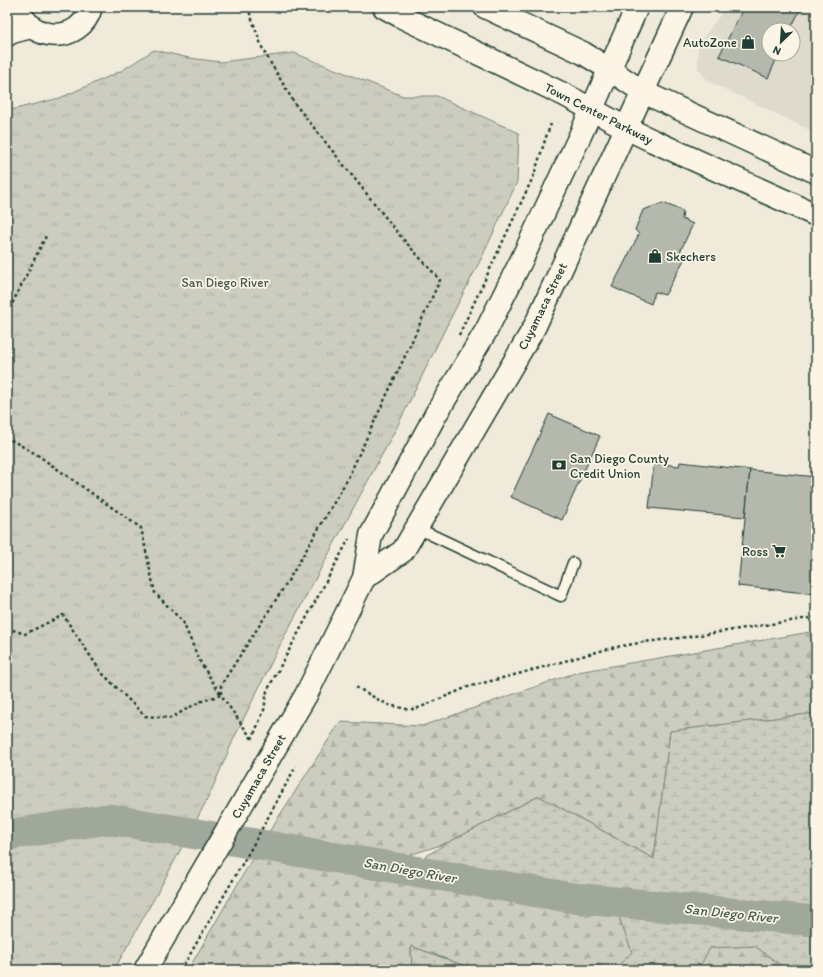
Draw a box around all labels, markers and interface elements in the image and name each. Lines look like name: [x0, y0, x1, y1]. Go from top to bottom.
north arrow: [761, 22, 801, 62]
shop icon: AutoZone: [740, 34, 756, 50]
place label: AutoZone: [683, 35, 737, 50]
text: N: [771, 43, 783, 58]
street label: Town Center Parkway: [542, 80, 655, 147]
shop icon: Skechers: [647, 248, 663, 264]
place label: Skechers: [666, 249, 716, 264]
street label: Cuyamaca Street: [515, 260, 570, 352]
park label: San Diego River: [181, 275, 269, 290]
place label: San Diego County Credit Union: [570, 451, 669, 481]
bank icon: San Diego County Credit Union: [551, 457, 567, 473]
supermarket icon: Ross: [771, 543, 787, 559]
place label: Ross: [742, 544, 768, 559]
street label: Cuyamaca Street: [228, 731, 289, 821]
water label: San Diego River: [362, 854, 459, 887]
water label: San Diego River: [683, 900, 780, 927]

